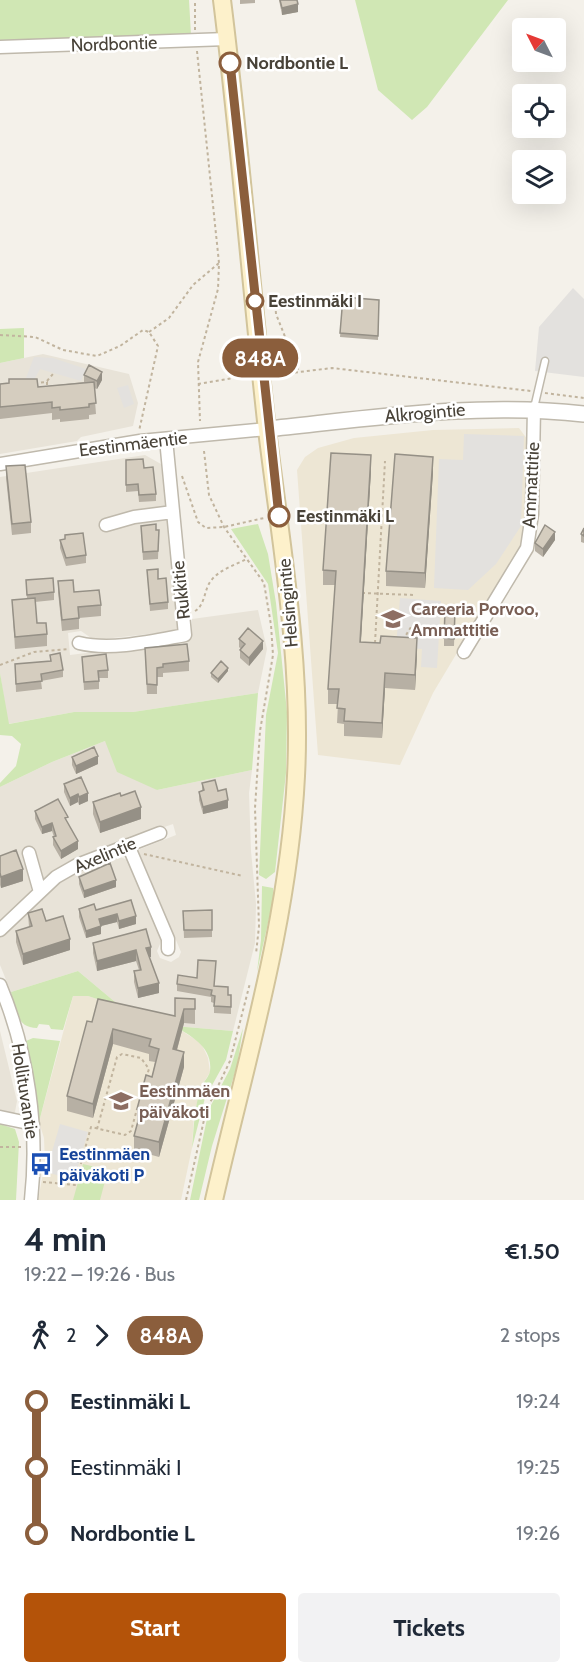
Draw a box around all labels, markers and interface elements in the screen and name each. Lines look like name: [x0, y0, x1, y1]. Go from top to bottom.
north arrow: [512, 18, 566, 72]
map controls: [512, 18, 566, 204]
street label: Nordbontie: [70, 31, 158, 57]
marker: Nordbontie L: [219, 52, 241, 74]
place label: Nordbontie L: [246, 52, 348, 74]
button: locate: [512, 84, 566, 138]
button: layers: [512, 150, 566, 204]
place label: Eestinmäki I: [268, 290, 362, 312]
marker: Eestinmäki I: [246, 292, 264, 310]
line badge: 848A: [218, 338, 302, 378]
text: 848A: [234, 346, 286, 371]
street label: Alkrogintie: [384, 399, 466, 427]
street label: Eestinmäentie: [78, 426, 188, 462]
street label: Ammattitie: [518, 441, 544, 529]
marker: Eestinmäki L: [268, 505, 290, 527]
place label: Eestinmäki L: [296, 505, 394, 527]
street label: Helsingintie: [273, 558, 303, 648]
street label: Rukkitie: [167, 559, 195, 621]
place label: Careeria Porvoo, Ammattitie: [411, 598, 539, 641]
school or university icon: Careeria Porvoo, Ammattitie: [380, 606, 406, 632]
street label: Axelintie: [71, 832, 139, 878]
street label: Hollituvantie: [7, 1042, 43, 1140]
place label: Eestinmäen päiväkoti: [139, 1080, 230, 1123]
school or university icon: Eestinmäen päiväkoti: [108, 1088, 134, 1114]
place label: Eestinmäen päiväkoti P: [59, 1143, 150, 1186]
bus stop icon: Eestinmäen päiväkoti P: [28, 1151, 54, 1177]
text: 4 min: [24, 1219, 107, 1259]
text: €1.50: [506, 1238, 560, 1265]
text: 19:22 – 19:26 · Bus: [24, 1262, 175, 1286]
icon: walk: [24, 1319, 57, 1352]
icon: forward: [85, 1319, 118, 1352]
text: 2: [66, 1323, 76, 1347]
text: 848A: [139, 1323, 191, 1348]
text: 2 stops: [500, 1323, 560, 1347]
text: Eestinmäki L: [70, 1388, 190, 1415]
text: 19:24: [516, 1389, 560, 1413]
text: Eestinmäki I: [70, 1454, 182, 1481]
text: 19:25: [517, 1455, 560, 1479]
text: Nordbontie L: [70, 1520, 195, 1547]
text: 19:26: [516, 1521, 560, 1545]
button: Start: [24, 1593, 286, 1662]
button: Tickets: [298, 1593, 560, 1662]

